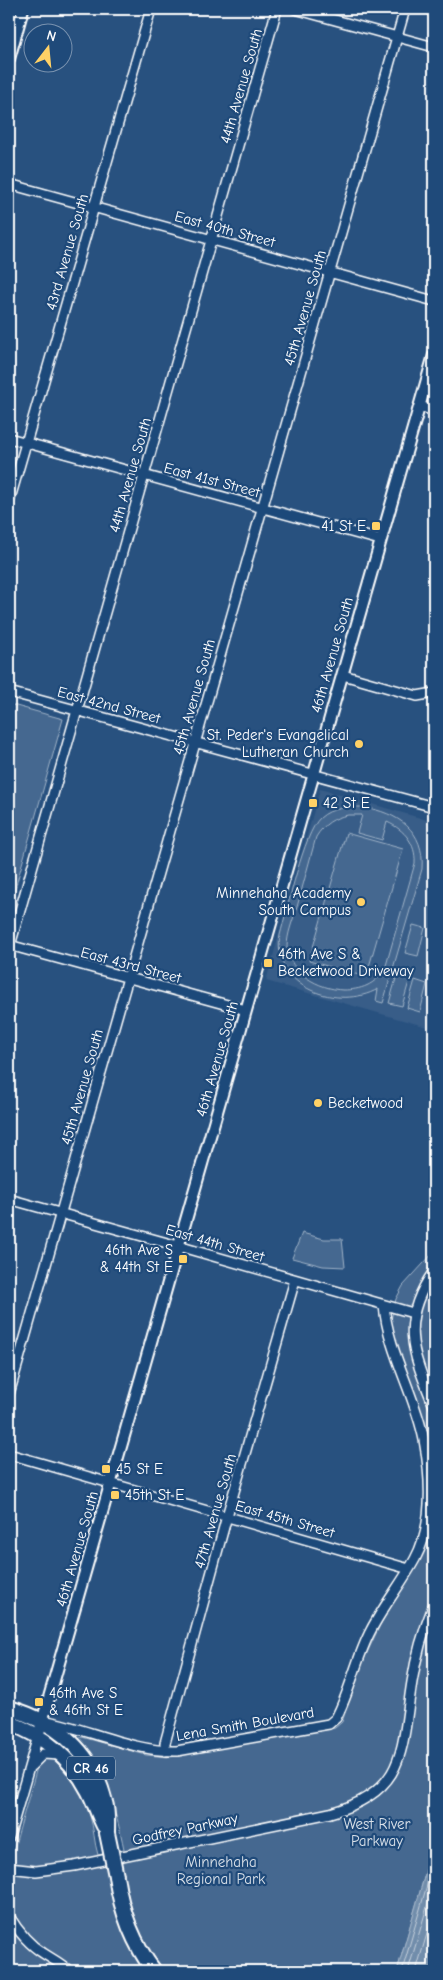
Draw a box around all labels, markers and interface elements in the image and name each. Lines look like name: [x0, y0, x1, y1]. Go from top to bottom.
north arrow: [22, 22, 72, 72]
street label: 44th Avenue South: [216, 26, 266, 146]
text: N: [45, 27, 58, 45]
street label: 43rd Avenue South: [42, 192, 92, 312]
street label: East 40th Street: [173, 207, 278, 251]
street label: 45th Avenue South: [280, 248, 330, 368]
street label: 44th Avenue South: [105, 415, 155, 535]
street label: East 41st Street: [162, 459, 263, 502]
place label: 41 St E: [321, 517, 366, 535]
marker: 41 St E: [370, 520, 382, 532]
street label: 46th Avenue South: [307, 595, 357, 715]
street label: 45th Avenue South: [169, 637, 219, 757]
street label: East 42nd Street: [55, 683, 163, 728]
place label: St. Peder's Evangelical Lutheran Church: [207, 726, 349, 761]
marker: St. Peder's Evangelical Lutheran Church: [353, 738, 365, 750]
place label: 42 St E: [323, 794, 370, 812]
marker: 42 St E: [307, 797, 319, 809]
place label: Minnehaha Academy South Campus: [216, 884, 351, 919]
marker: Minnehaha Academy South Campus: [355, 896, 367, 908]
street label: East 43rd Street: [79, 943, 184, 987]
place label: 46th Ave S & Becketwood Driveway: [278, 945, 414, 980]
marker: 46th Ave S & Becketwood Driveway: [262, 957, 274, 969]
street label: 46th Avenue South: [192, 999, 242, 1119]
street label: 45th Avenue South: [57, 1027, 107, 1147]
place label: Becketwood: [328, 1094, 403, 1112]
marker: Becketwood: [312, 1097, 324, 1109]
street label: East 44th Street: [164, 1220, 267, 1266]
place label: 46th Ave S & 44th St E: [100, 1241, 173, 1276]
marker: 46th Ave S & 44th St E: [177, 1253, 189, 1265]
street label: 47th Avenue South: [190, 1452, 240, 1570]
place label: 45 St E: [116, 1460, 163, 1478]
marker: 45 St E: [100, 1463, 112, 1475]
place label: 45th St E: [125, 1486, 184, 1504]
street label: 46th Avenue South: [52, 1489, 102, 1609]
marker: 45th St E: [109, 1489, 121, 1501]
street label: East 45th Street: [233, 1496, 337, 1542]
place label: 46th Ave S & 46th St E: [49, 1684, 123, 1719]
marker: 46th Ave S & 46th St E: [33, 1696, 45, 1708]
street label: Lena Smith Boulevard: [174, 1703, 316, 1745]
road number: CR 46: [67, 1756, 115, 1780]
street label: Godfrey Parkway: [131, 1809, 240, 1849]
park label: West River Parkway: [344, 1815, 410, 1850]
park label: Minnehaha Regional Park: [177, 1853, 266, 1888]

